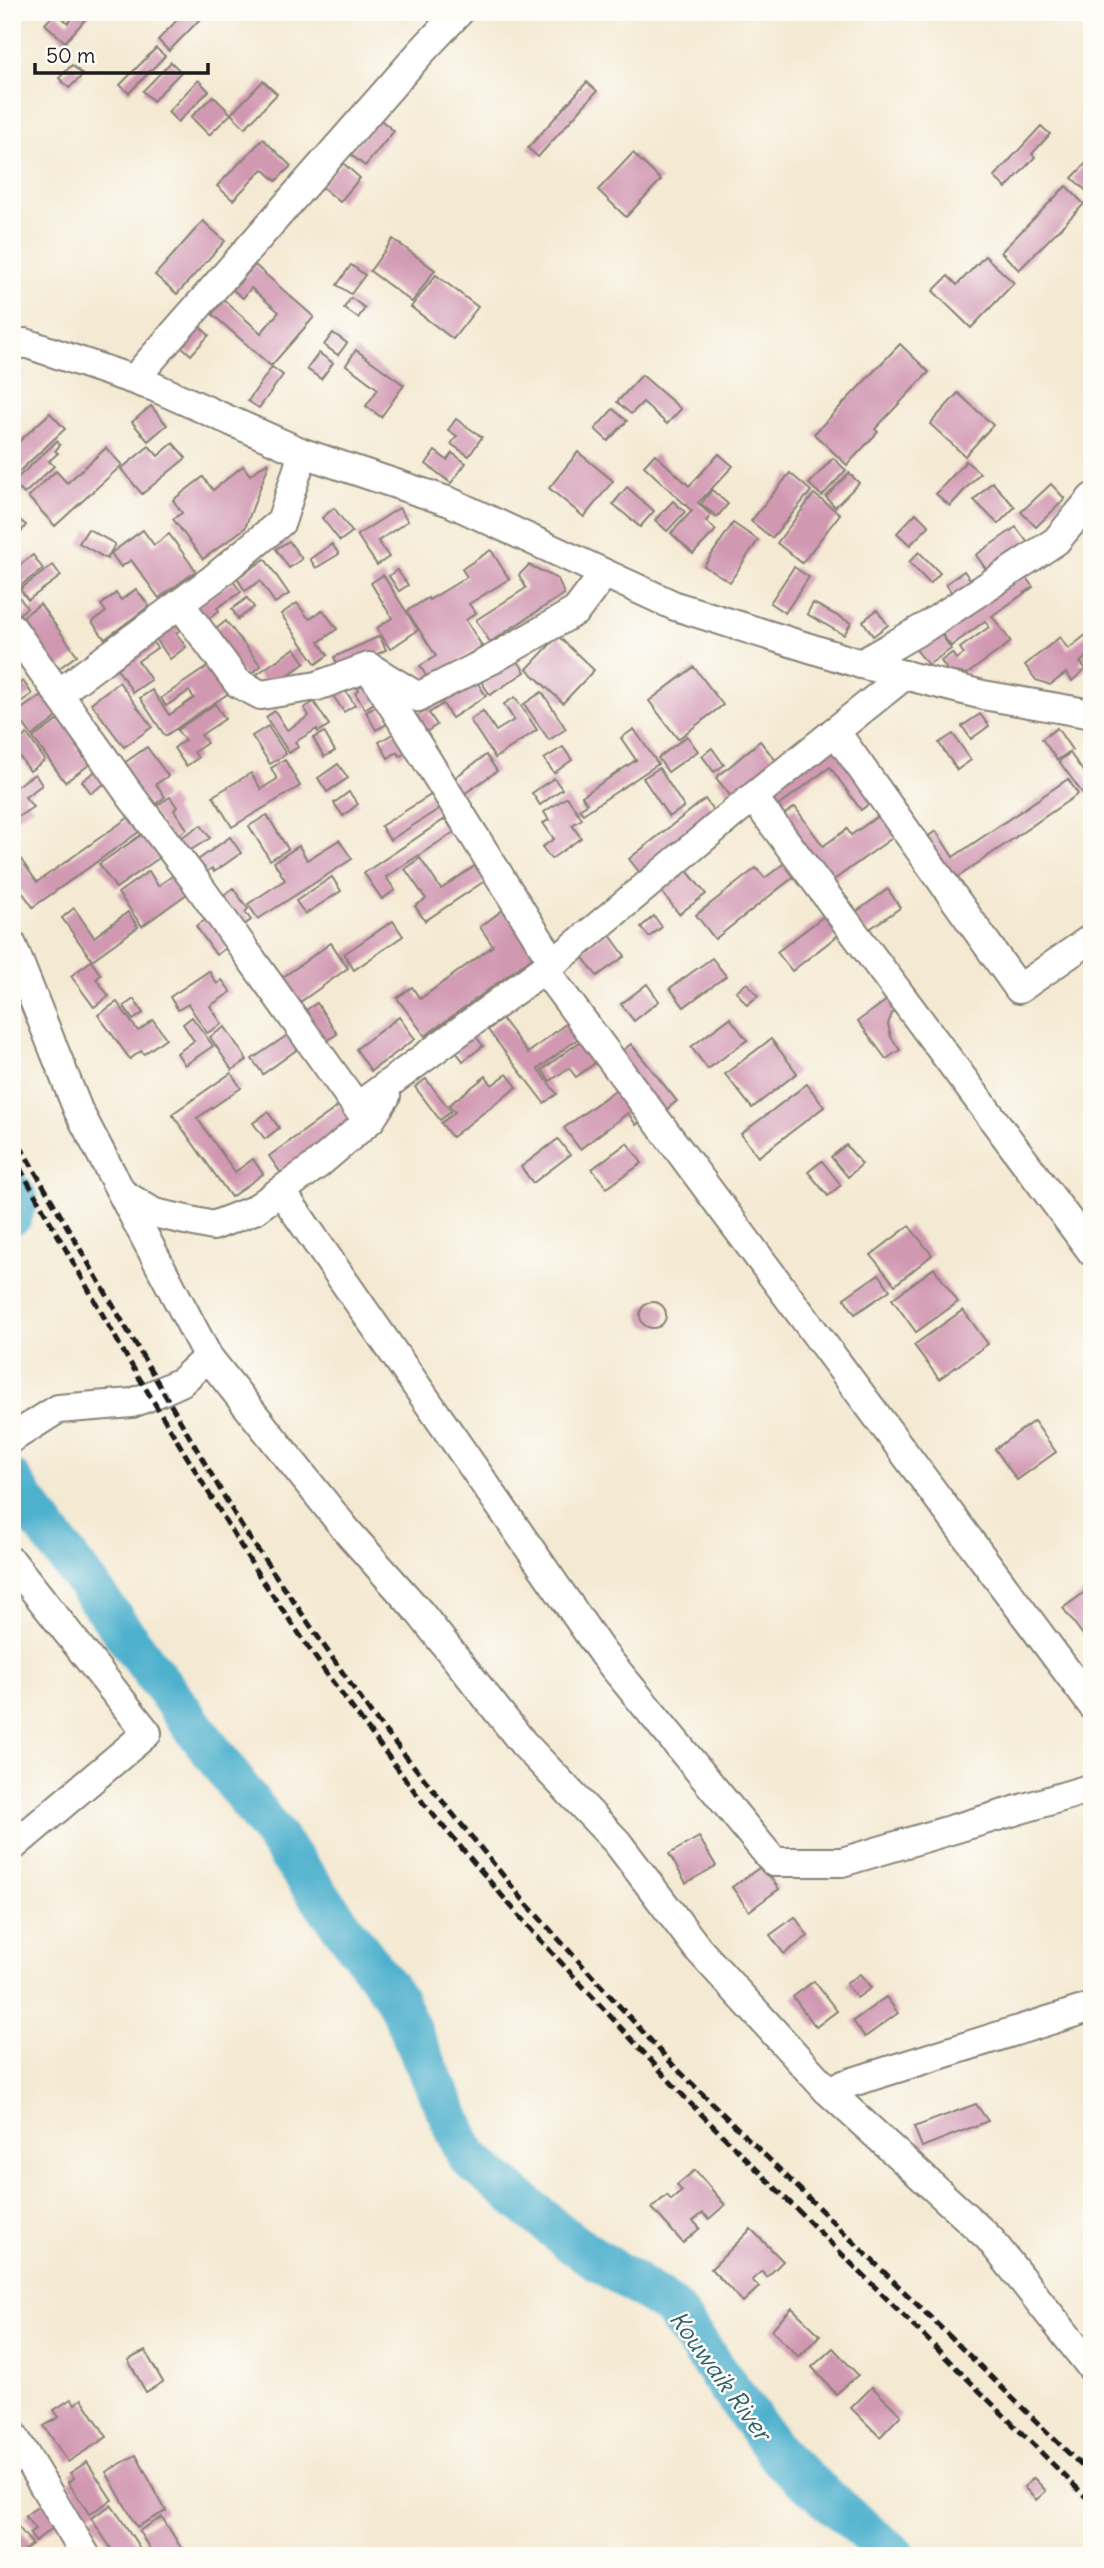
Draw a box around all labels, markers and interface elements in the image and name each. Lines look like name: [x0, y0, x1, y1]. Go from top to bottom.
scale bar: [35, 32, 208, 76]
text: 50 m: [46, 42, 95, 69]
water label: Kouwaik River: [664, 2305, 780, 2449]

